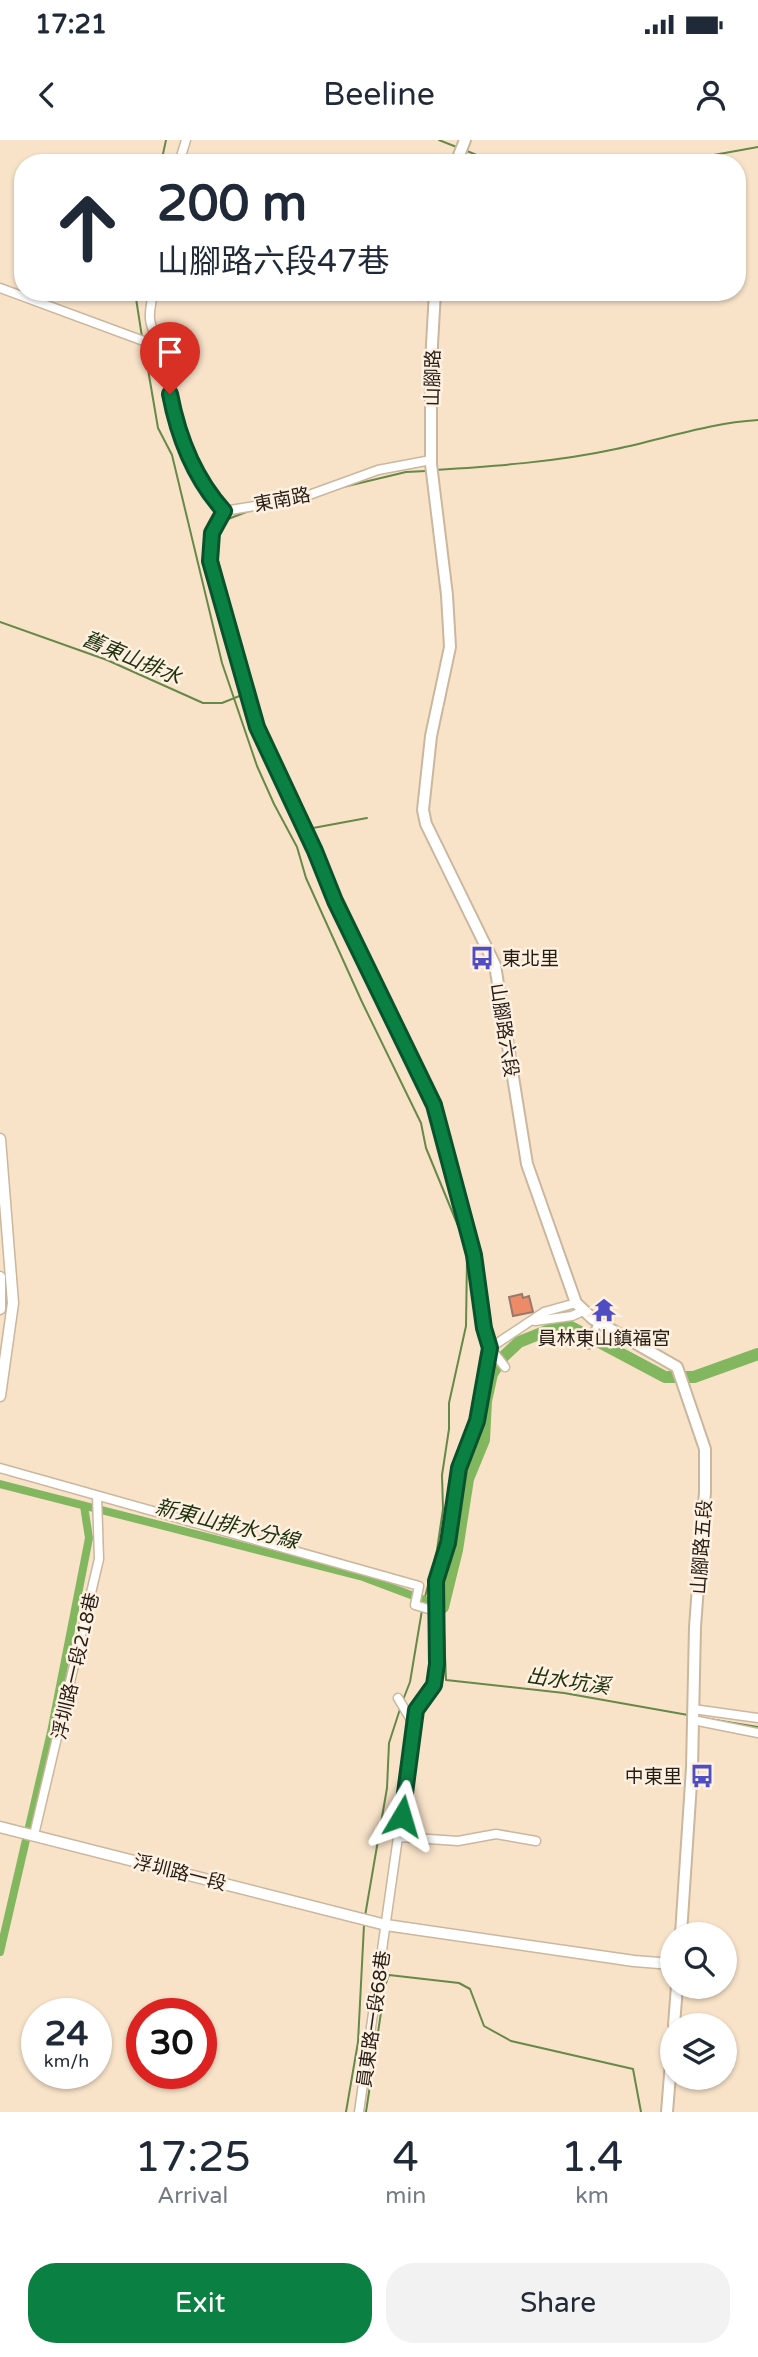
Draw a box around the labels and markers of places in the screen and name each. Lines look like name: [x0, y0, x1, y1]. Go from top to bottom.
pin: [140, 322, 200, 394]
bus stop icon: 東北里: [468, 944, 496, 972]
place label: 東北里: [502, 948, 559, 970]
temple icon: 員林東山鎮福宮: [590, 1296, 618, 1324]
place label: 員林東山鎮福宮: [537, 1328, 671, 1350]
bus stop icon: 中東里: [688, 1762, 716, 1790]
place label: 中東里: [625, 1766, 682, 1788]

